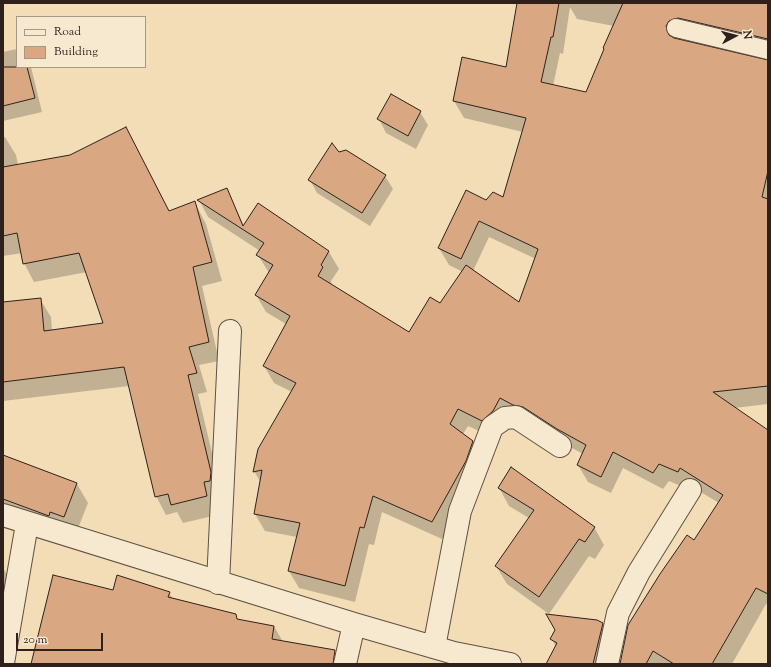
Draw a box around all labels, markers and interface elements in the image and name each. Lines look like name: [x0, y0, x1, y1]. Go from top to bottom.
legend: [16, 16, 146, 68]
north arrow: [715, 16, 755, 56]
text: Road: [54, 23, 81, 41]
text: N: [739, 30, 755, 40]
text: Building: [54, 43, 98, 61]
scale bar: [18, 625, 105, 651]
text: 20 m: [23, 631, 47, 649]

